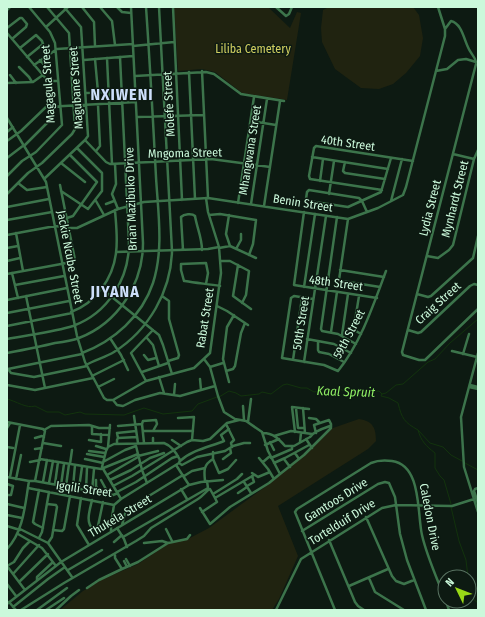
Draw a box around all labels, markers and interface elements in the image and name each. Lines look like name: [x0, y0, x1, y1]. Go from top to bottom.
park label: Liliba Cemetery: [215, 42, 291, 56]
street label: Magagula Street: [38, 44, 58, 124]
street label: Magubane Street: [66, 46, 86, 130]
street label: Molefe Street: [160, 71, 178, 137]
district label: NXIWENI: [90, 85, 154, 104]
street label: Mhangwana Street: [236, 104, 264, 196]
street label: 40th Street: [320, 132, 376, 154]
street label: Mngoma Street: [148, 145, 222, 161]
street label: Brian Mazibuko Drive: [122, 147, 140, 251]
street label: Mynhardt Street: [439, 159, 471, 239]
street label: Lydia Street: [416, 178, 444, 238]
street label: Benin Street: [272, 191, 334, 215]
street label: Jackie Ncube Street: [54, 209, 86, 305]
street label: 48th Street: [308, 272, 364, 294]
street label: Craig Street: [412, 279, 464, 327]
district label: JIYANA: [89, 282, 140, 301]
street label: Rabat Street: [193, 287, 217, 349]
street label: 50th Street: [290, 295, 312, 351]
street label: 59th Street: [330, 307, 368, 361]
water label: Kaal Spruit: [316, 383, 376, 400]
street label: Gamtoos Drive: [302, 475, 370, 525]
street label: Igqili Street: [55, 478, 113, 500]
street label: Caledon Drive: [417, 482, 443, 552]
street label: Thukela Street: [86, 492, 154, 540]
street label: Tortelduif Drive: [306, 496, 378, 548]
north arrow: [437, 569, 477, 609]
text: N: [443, 576, 457, 589]

